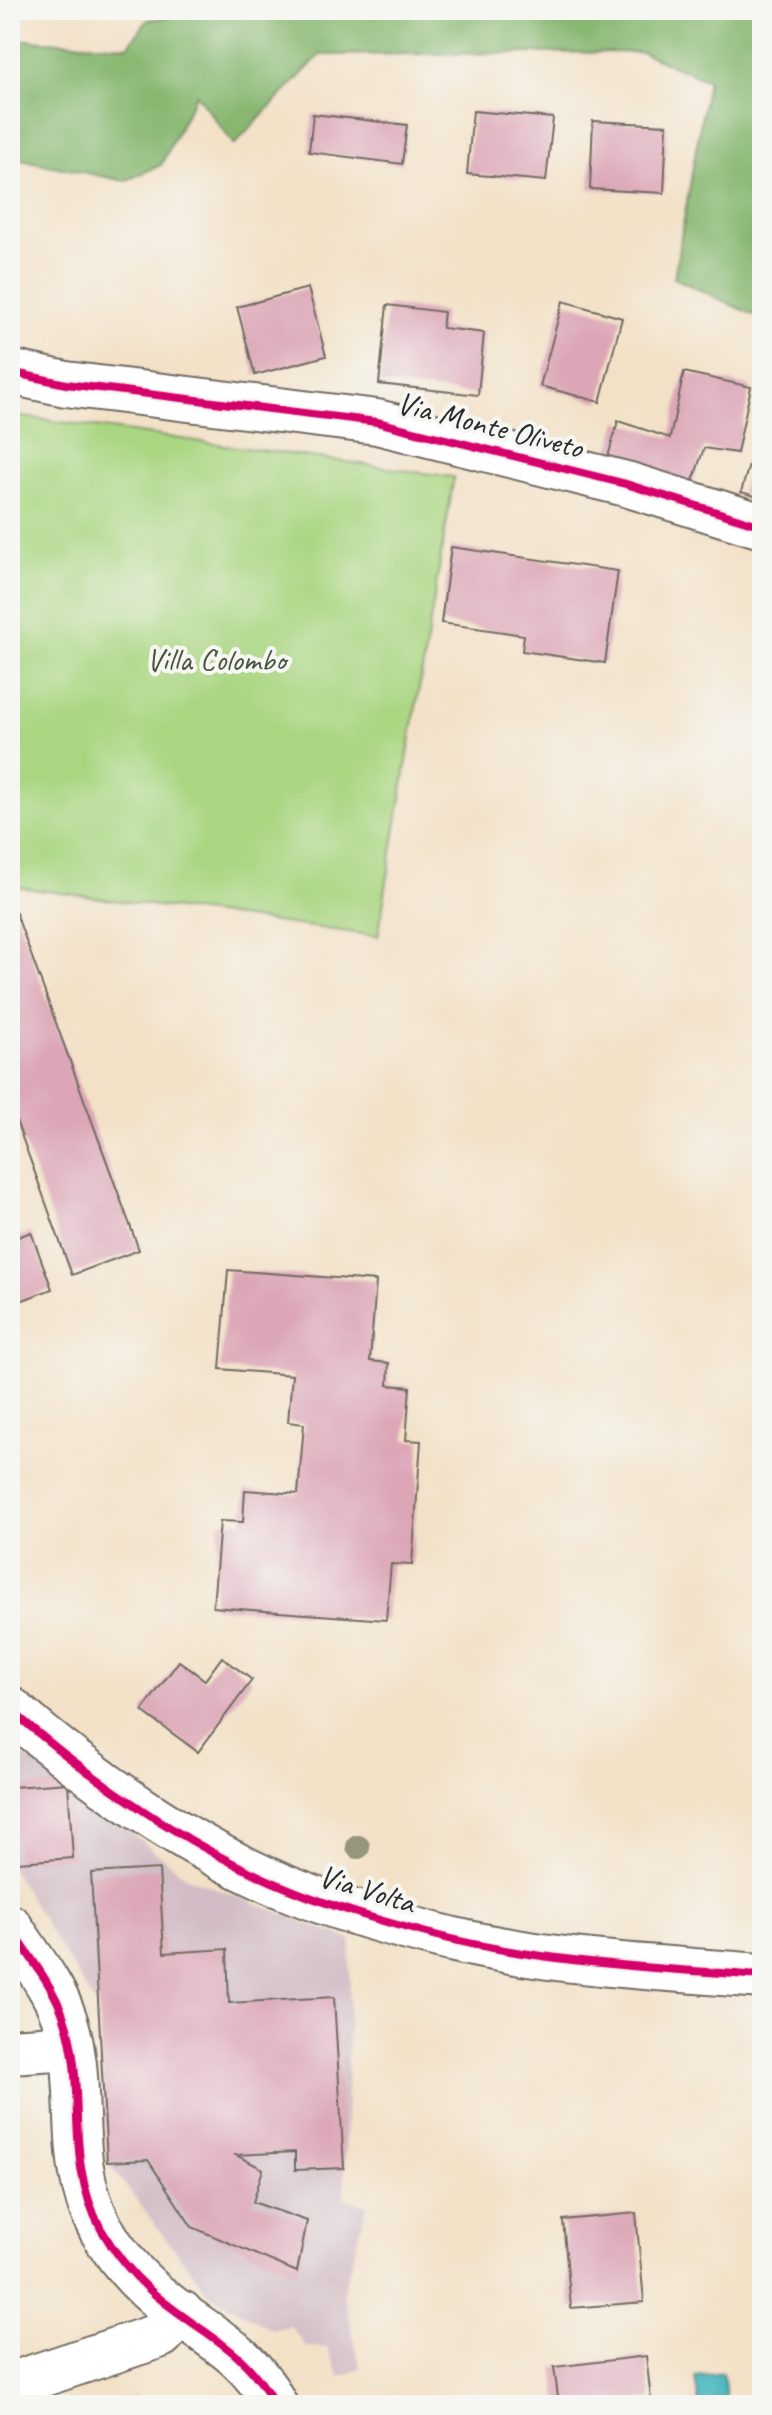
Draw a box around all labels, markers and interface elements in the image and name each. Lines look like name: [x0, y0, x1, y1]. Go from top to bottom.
street label: Via Monte Oliveto: [393, 382, 589, 468]
park label: Villa Colombo: [146, 639, 290, 680]
street label: Via Volta: [314, 1855, 422, 1924]

